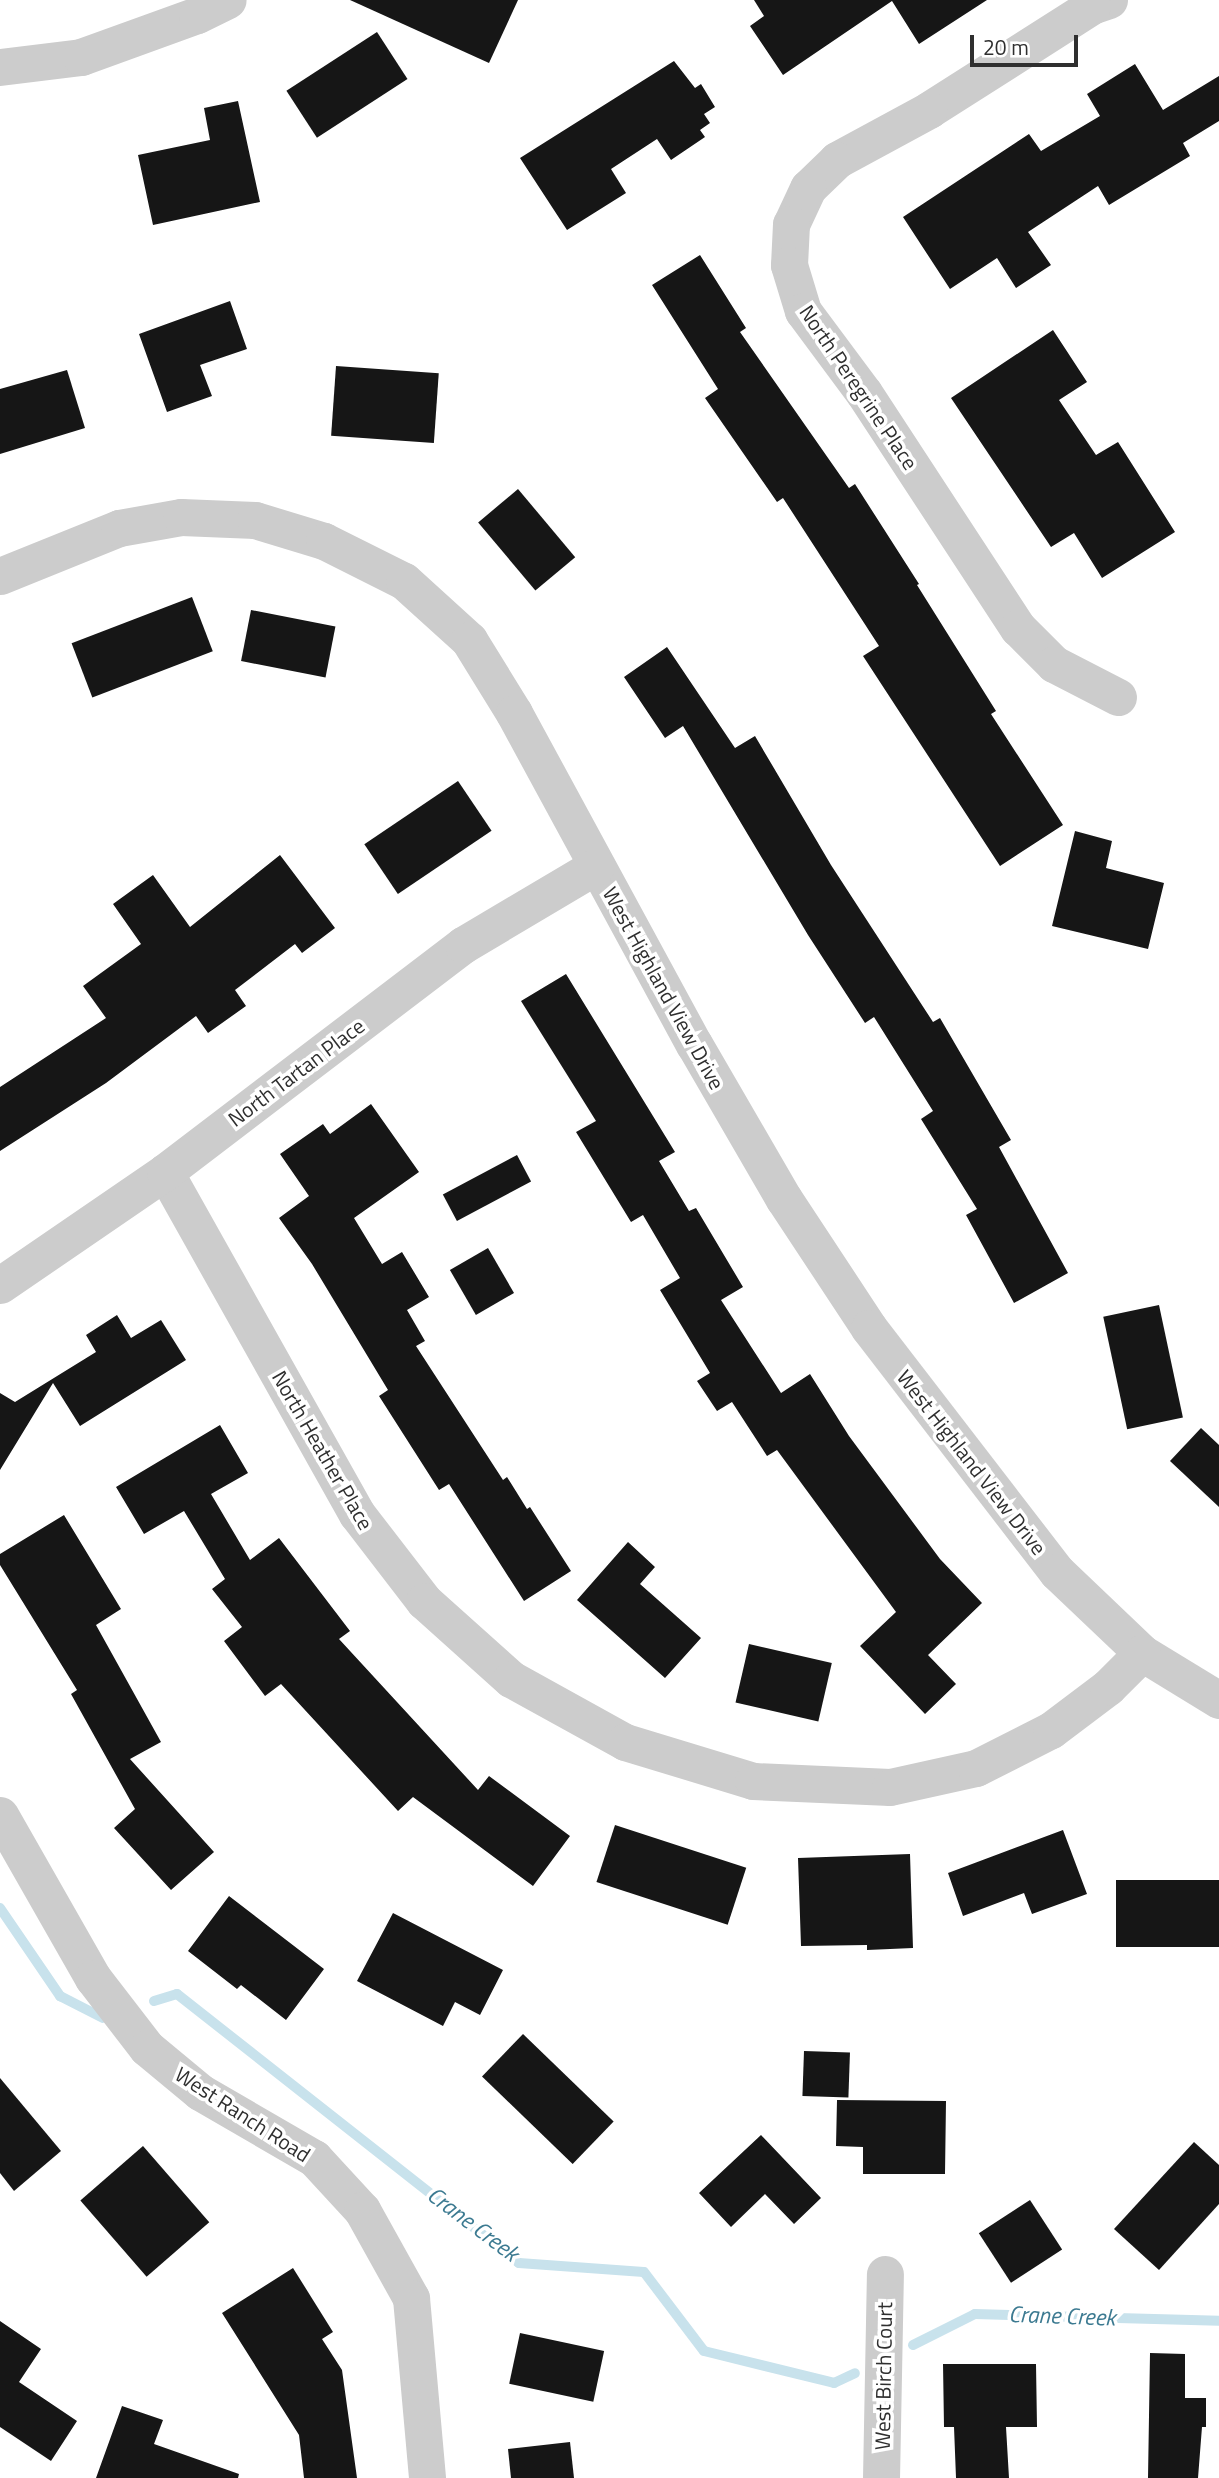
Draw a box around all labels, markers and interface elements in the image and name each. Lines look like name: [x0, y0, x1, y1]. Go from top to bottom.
scale bar: [974, 21, 1082, 65]
text: 20 m: [983, 31, 1029, 63]
street label: North Peregrine Place: [795, 300, 923, 474]
street label: West Highland View Drive: [598, 882, 730, 1094]
street label: North Tartan Place: [223, 1013, 369, 1131]
street label: West Highland View Drive: [892, 1365, 1052, 1559]
street label: North Heather Place: [267, 1366, 379, 1534]
street label: West Ranch Road: [171, 2061, 315, 2167]
water label: Crane Creek: [422, 2181, 524, 2267]
water label: Crane Creek: [1008, 2300, 1116, 2332]
street label: West Birch Court: [869, 2302, 897, 2450]

